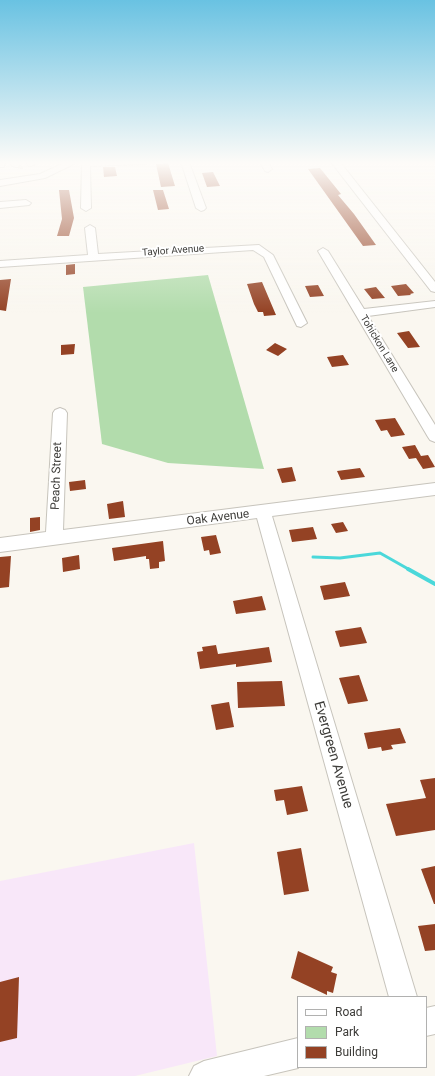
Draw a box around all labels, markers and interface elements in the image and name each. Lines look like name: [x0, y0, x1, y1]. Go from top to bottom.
street label: Taylor Avenue: [142, 243, 204, 259]
street label: Tohickon Lane: [357, 313, 401, 375]
street label: Peach Street: [49, 442, 65, 510]
street label: Oak Avenue: [186, 507, 250, 529]
street label: Evergreen Avenue: [310, 699, 356, 811]
legend: [297, 996, 427, 1068]
text: Road: [335, 1005, 363, 1019]
text: Park: [335, 1025, 359, 1039]
text: Building: [335, 1045, 378, 1059]

